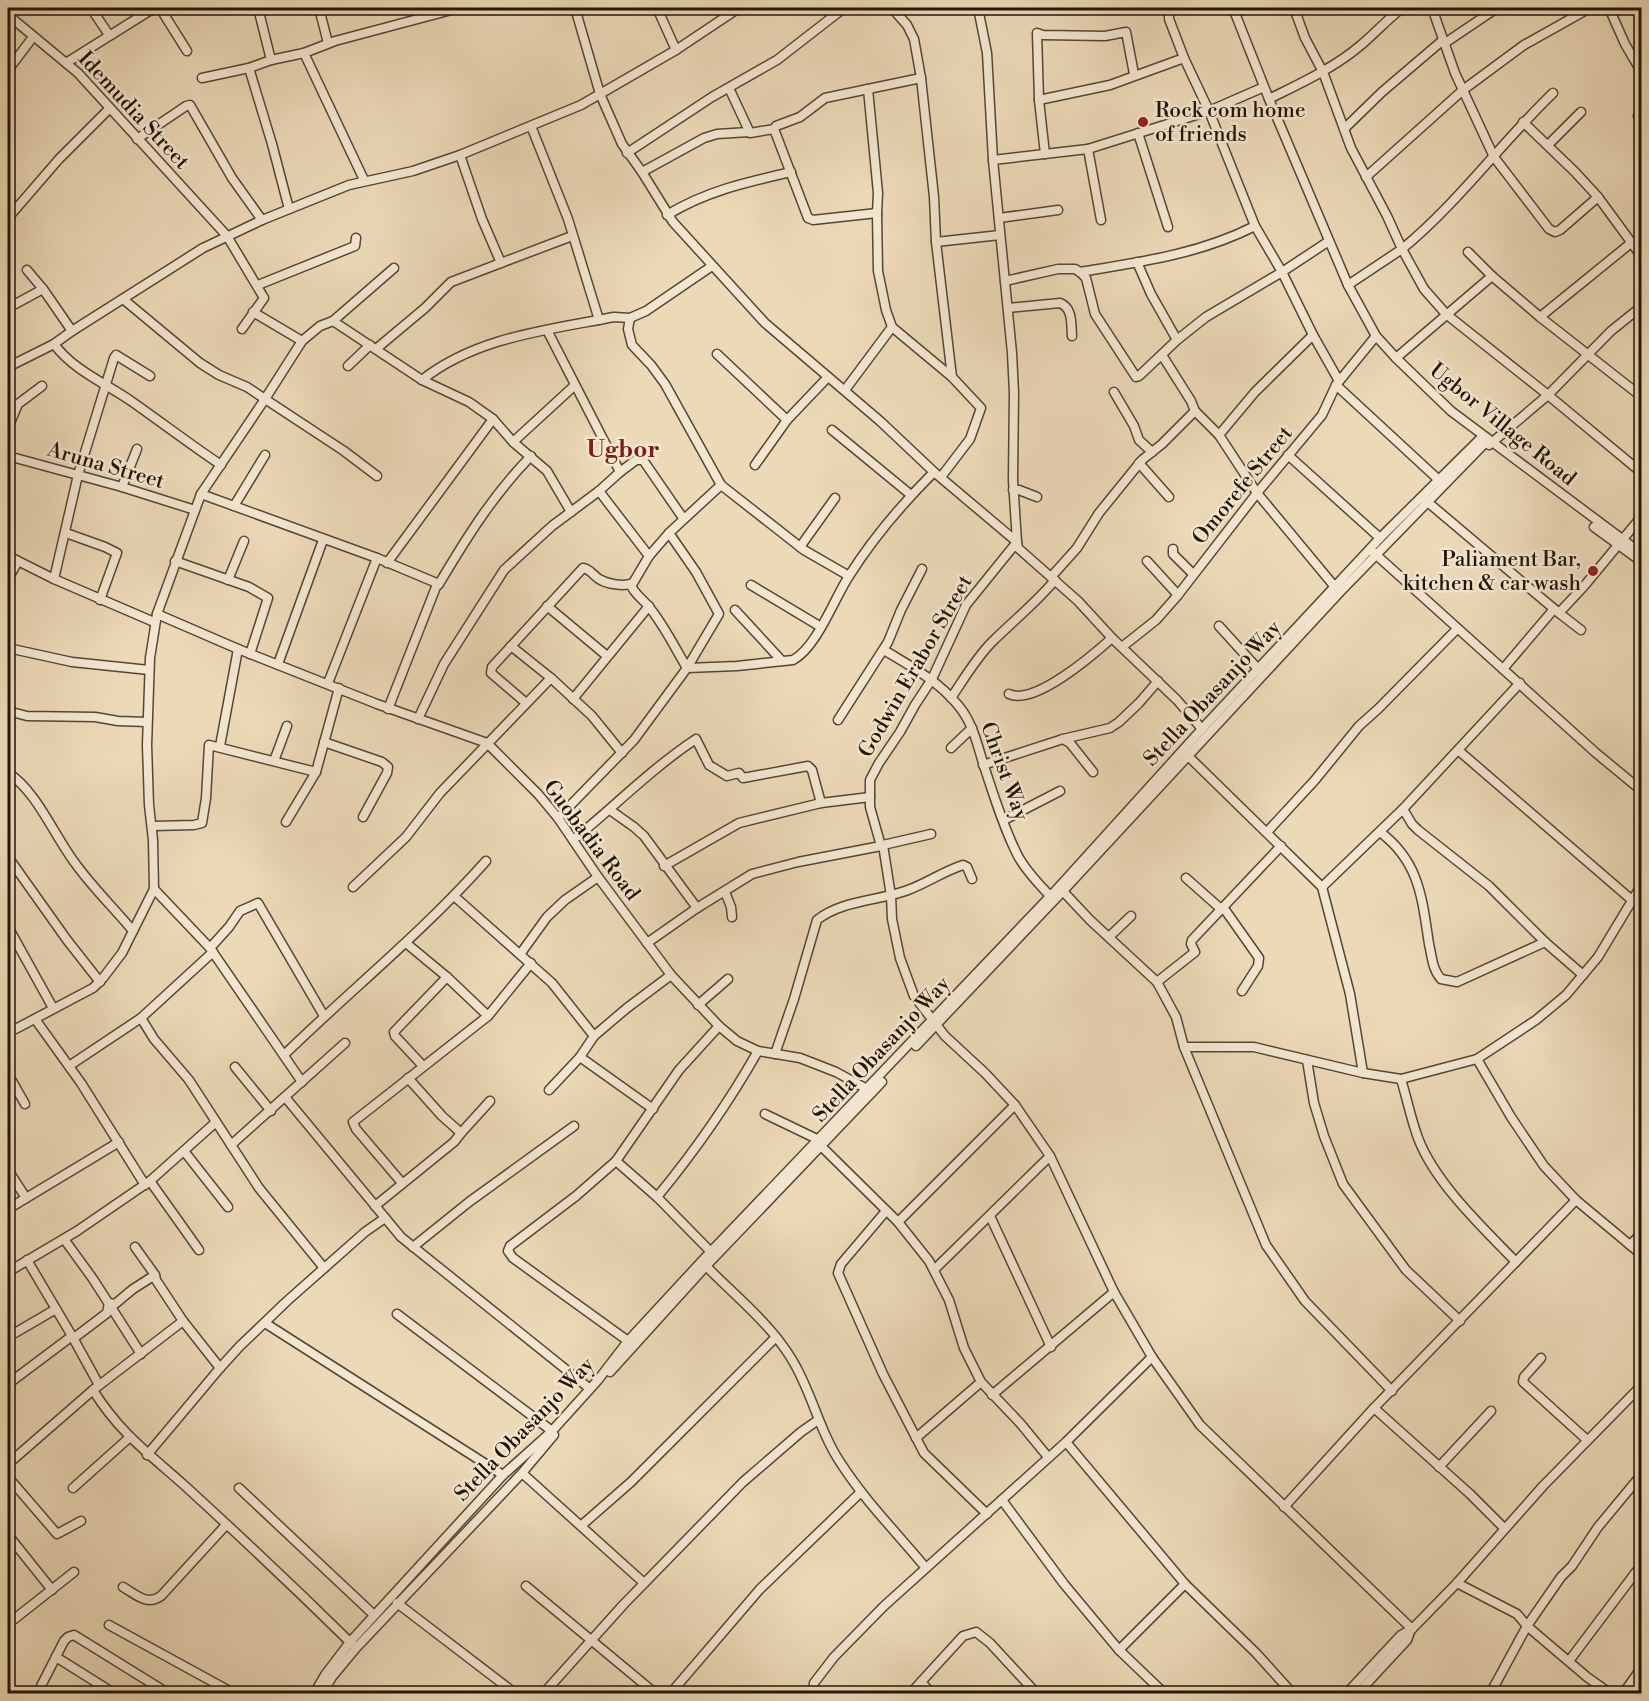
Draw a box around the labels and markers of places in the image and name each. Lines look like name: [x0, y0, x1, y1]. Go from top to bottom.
place label: Rock com home of friends: [1155, 98, 1306, 148]
marker: Rock com home of friends: [1136, 115, 1150, 129]
place label: Paliament Bar, kitchen & car wash: [1403, 547, 1581, 597]
marker: Paliament Bar, kitchen & car wash: [1586, 564, 1600, 578]

